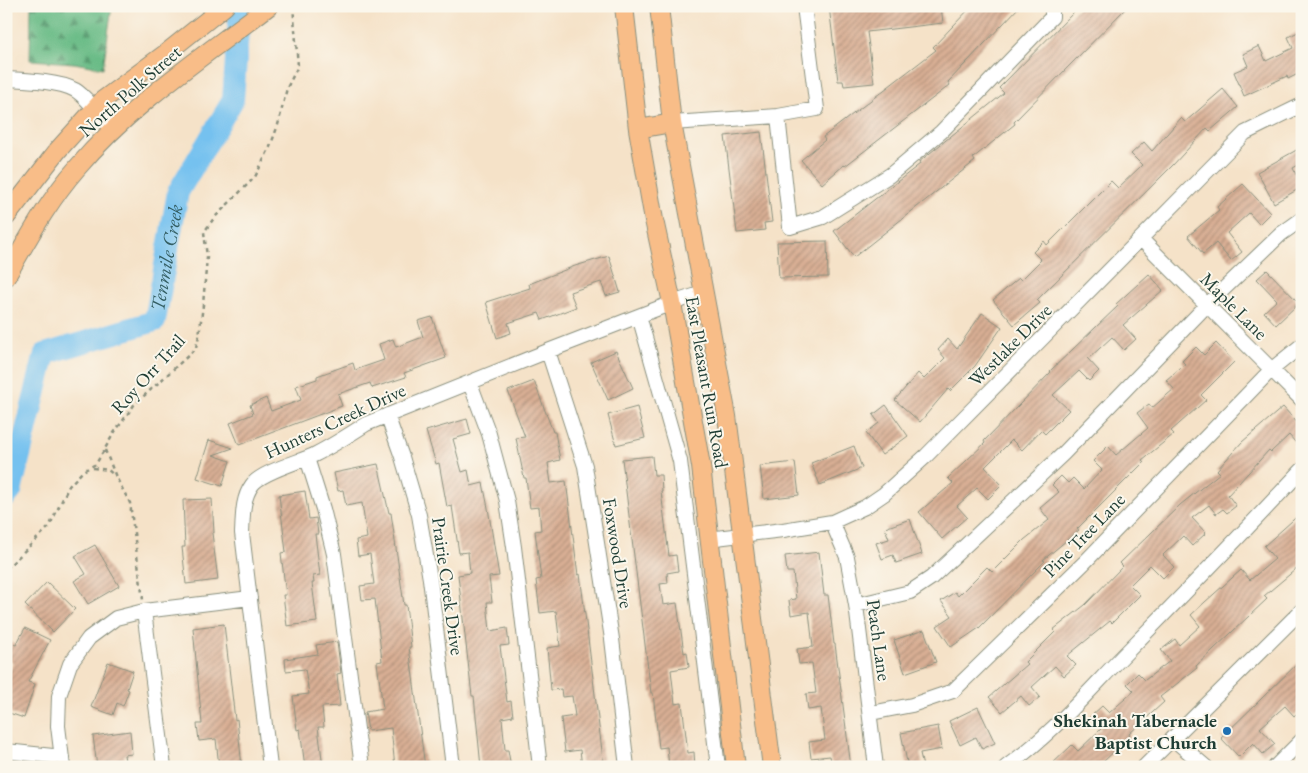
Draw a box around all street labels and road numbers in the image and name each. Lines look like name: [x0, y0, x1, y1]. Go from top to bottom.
street label: North Polk Street: [73, 40, 187, 142]
street label: Maple Lane: [1195, 267, 1273, 345]
street label: East Pleasant Run Road: [680, 294, 735, 470]
street label: Westlake Drive: [963, 298, 1057, 392]
street label: Roy Orr Trail: [105, 328, 191, 419]
street label: Hunters Creek Drive: [260, 377, 410, 465]
street label: Pine Tree Lane: [1037, 487, 1131, 583]
street label: Foxwood Drive: [597, 496, 639, 610]
street label: Prairie Creek Drive: [426, 515, 470, 657]
street label: Peach Lane: [861, 598, 897, 682]

